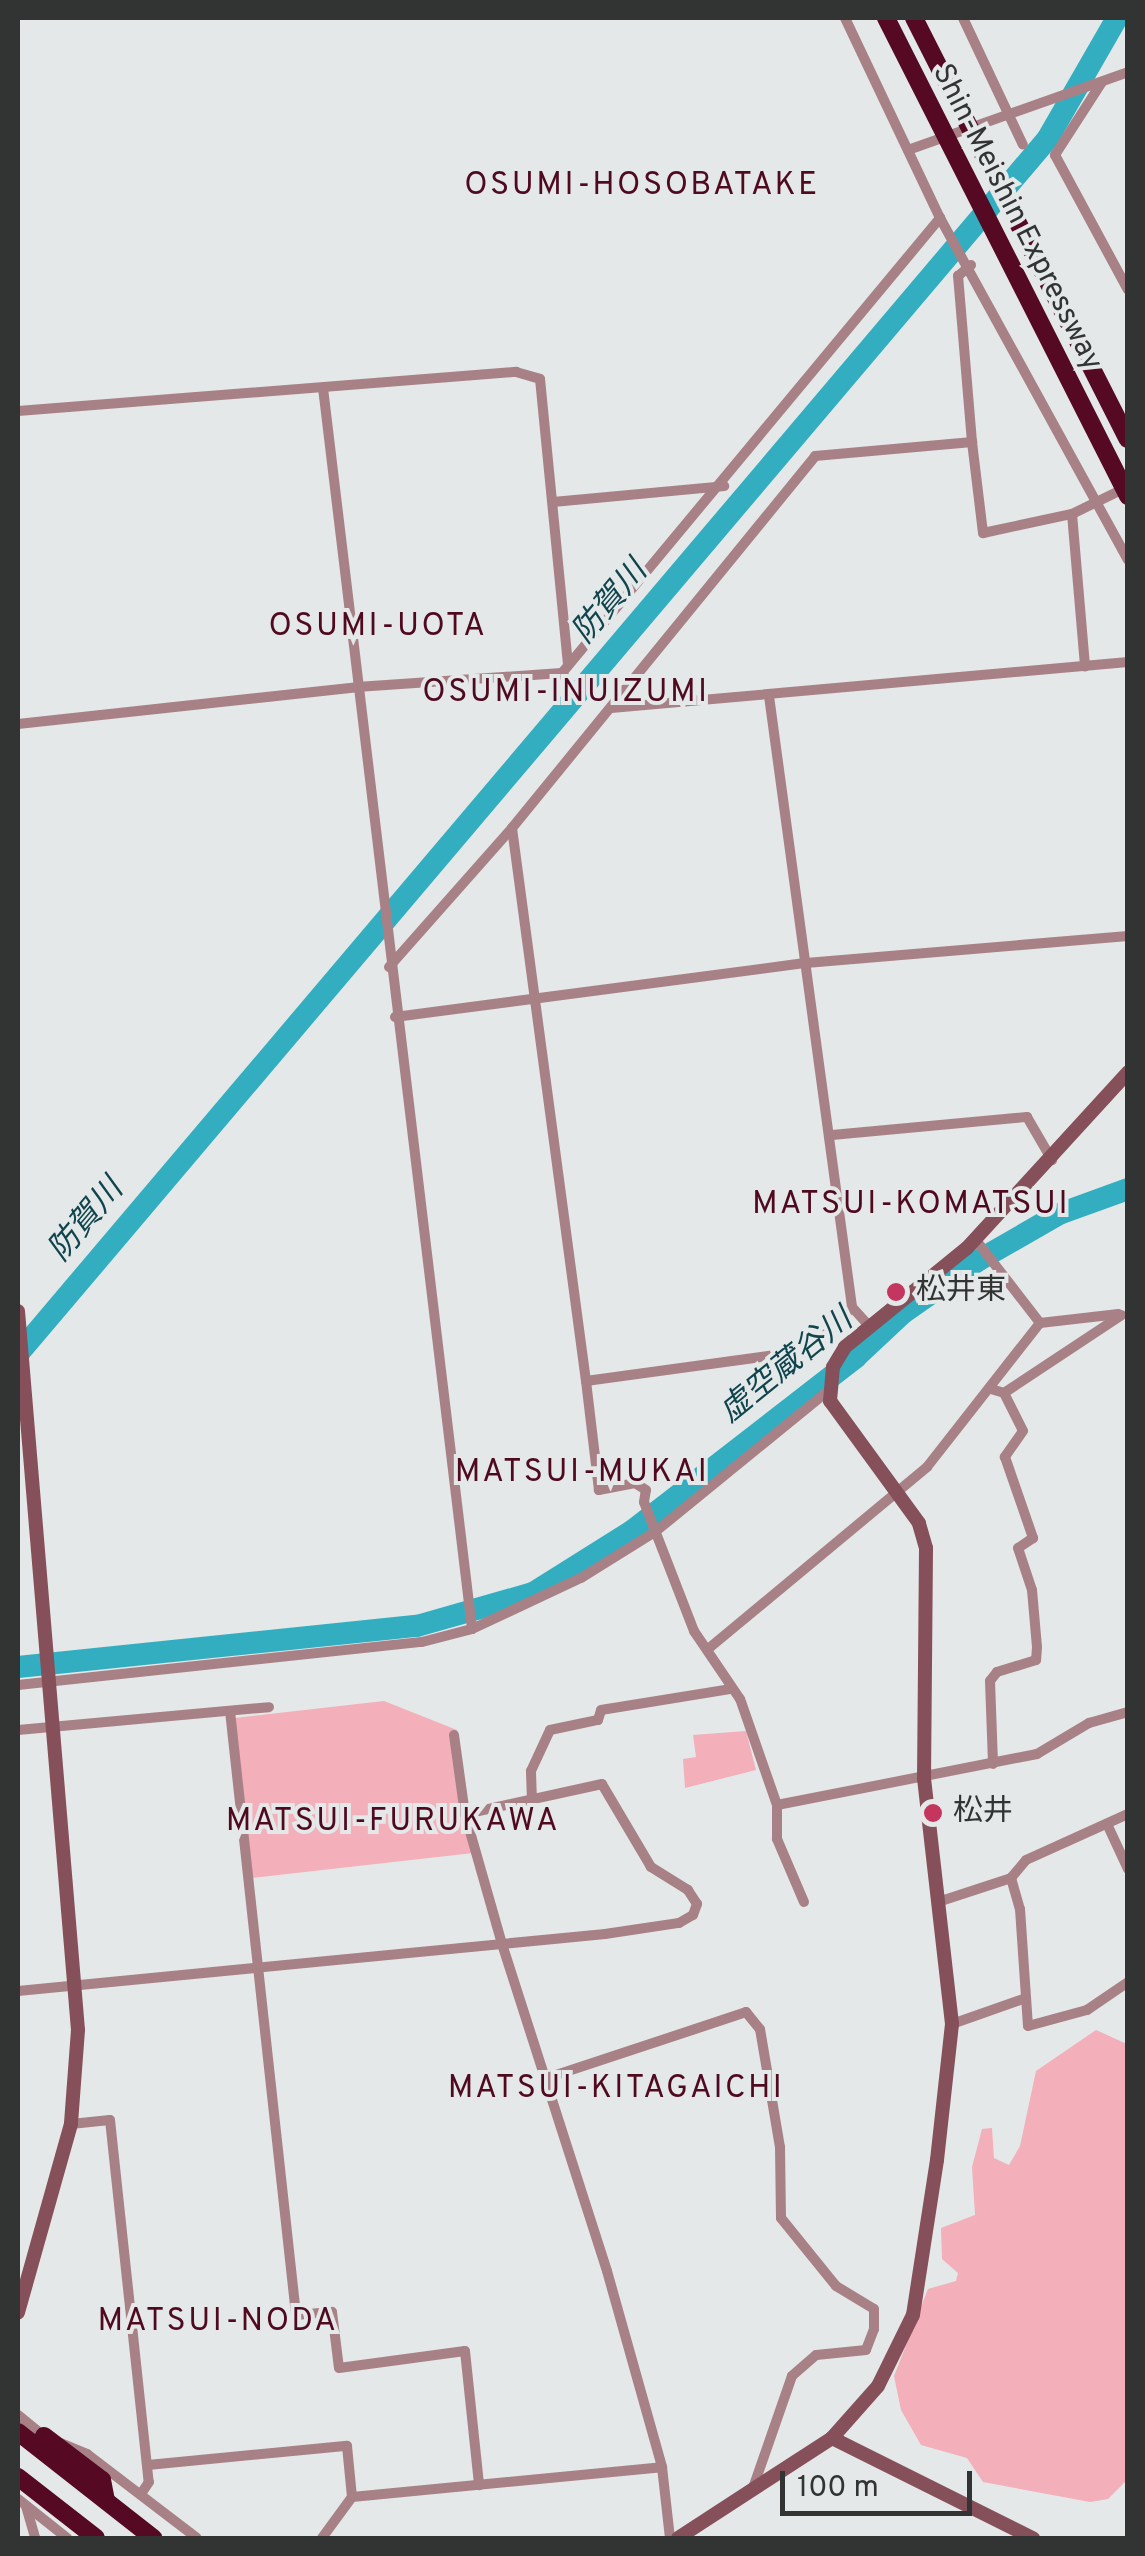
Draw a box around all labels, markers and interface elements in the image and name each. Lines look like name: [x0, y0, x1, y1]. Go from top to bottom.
street label: Shin-Meishin Expressway: [923, 59, 1109, 377]
district label: OSUMI-HOSOBATAKE: [464, 167, 820, 205]
water label: 防賀川: [565, 554, 657, 652]
district label: OSUMI-UOTA: [268, 608, 488, 646]
district label: OSUMI-INUIZUMI: [422, 674, 710, 712]
water label: 防賀川: [41, 1172, 133, 1270]
district label: MATSUI-KOMATSUI: [752, 1186, 1070, 1224]
place label: 松井東: [916, 1274, 1006, 1310]
marker: 松井東: [885, 1281, 907, 1303]
water label: 虚空蔵谷川: [713, 1302, 861, 1432]
district label: MATSUI-MUKAI: [455, 1454, 709, 1492]
place label: 松井: [953, 1795, 1013, 1831]
marker: 松井: [922, 1802, 944, 1824]
district label: MATSUI-FURUKAWA: [226, 1803, 560, 1841]
district label: MATSUI-KITAGAICHI: [448, 2070, 784, 2108]
district label: MATSUI-NODA: [98, 2303, 338, 2341]
scale bar: [785, 2451, 978, 2513]
text: 100 m: [797, 2470, 879, 2507]

